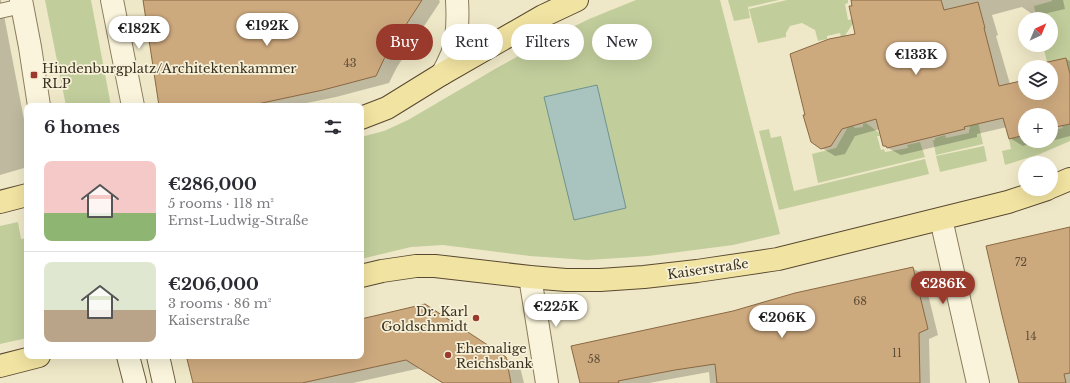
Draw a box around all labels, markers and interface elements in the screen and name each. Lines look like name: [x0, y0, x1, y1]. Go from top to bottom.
north arrow: [1018, 12, 1058, 52]
map controls: [1018, 12, 1058, 196]
pin: €192K: [239, 13, 295, 47]
pin: €182K: [111, 16, 167, 50]
text: €192K: [245, 17, 289, 34]
text: €182K: [118, 20, 160, 37]
chip: Buy: [376, 24, 433, 60]
chip: Rent: [441, 24, 503, 60]
chip: Filters: [511, 24, 584, 60]
chip: New: [592, 24, 652, 60]
pin: €133K: [888, 42, 944, 76]
text: €133K: [895, 46, 937, 63]
house number: 43: [343, 56, 357, 70]
place label: Hindenburgplatz/Architektenkammer RLP: [42, 60, 297, 92]
button: layers: [1018, 60, 1058, 100]
marker: Hindenburgplatz/Architektenkammer RLP: [29, 70, 39, 80]
button: +: [1018, 108, 1058, 148]
icon: filters: [322, 116, 344, 138]
text: 6 homes: [44, 117, 120, 138]
button: −: [1018, 156, 1058, 196]
text: €286,000: [168, 174, 257, 195]
icon: home: [76, 177, 124, 225]
text: 5 rooms · 118 m²: [168, 195, 274, 212]
text: Ernst-Ludwig-Straße: [168, 212, 308, 229]
street label: Kaiserstraße: [666, 255, 750, 283]
house number: 72: [1015, 255, 1027, 269]
pin: €286K: [915, 271, 971, 305]
text: €206,000: [168, 274, 259, 295]
text: €286K: [920, 275, 966, 292]
icon: home: [76, 278, 124, 326]
pin: €225K: [528, 294, 584, 328]
house number: 68: [853, 294, 867, 308]
text: 3 rooms · 86 m²: [168, 295, 271, 312]
text: €225K: [533, 298, 579, 315]
place label: Dr. Karl Goldschmidt: [381, 303, 468, 335]
pin: €206K: [754, 305, 810, 339]
text: €206K: [758, 309, 806, 326]
text: Kaiserstraße: [168, 312, 250, 329]
marker: Dr. Karl Goldschmidt: [471, 313, 481, 323]
house number: 14: [1025, 329, 1037, 343]
place label: Ehemalige Reichsbank: [456, 340, 533, 372]
house number: 11: [892, 346, 902, 360]
marker: Ehemalige Reichsbank: [443, 350, 453, 360]
house number: 58: [588, 352, 600, 366]

